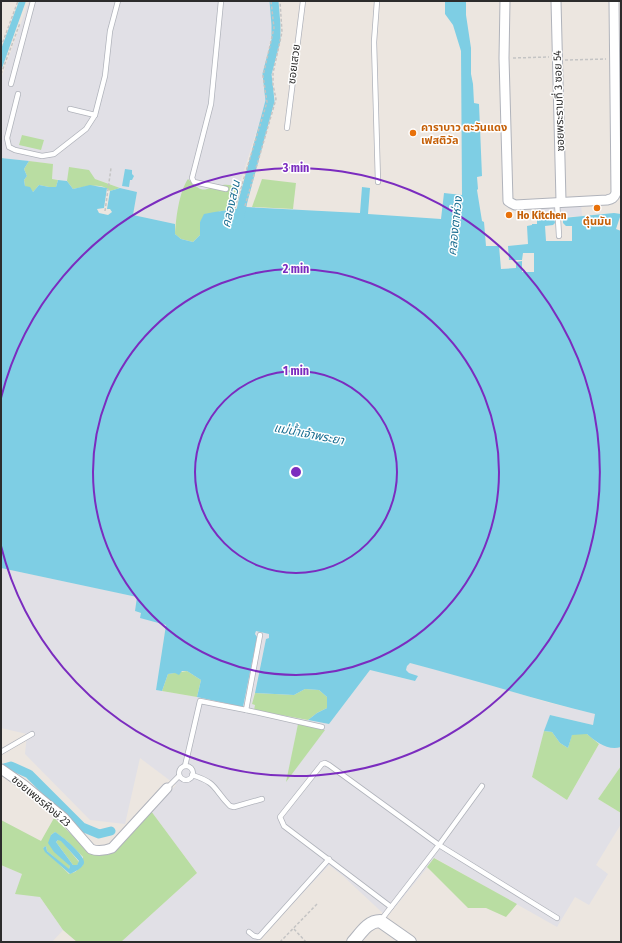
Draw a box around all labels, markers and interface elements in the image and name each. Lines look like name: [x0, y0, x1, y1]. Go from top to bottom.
street label: ซอยเสวย: [285, 43, 303, 85]
street label: ซอยพระรามที่ 3 ซอย 54: [549, 50, 567, 152]
place label: คาราบาว ตะวันแดง เฟสติวัล: [421, 121, 507, 147]
marker: คาราบาว ตะวันแดง เฟสติวัล: [408, 128, 418, 138]
text: 3 min: [282, 161, 309, 175]
water label: คลองสวน: [219, 179, 243, 229]
water label: คลองตาห่วง: [445, 195, 465, 256]
marker: ตุ๋นมัน: [592, 203, 602, 213]
place label: Ho Kitchen: [517, 209, 567, 222]
marker: Ho Kitchen: [504, 210, 514, 220]
place label: ตุ๋นมัน: [583, 215, 611, 228]
text: 2 min: [282, 262, 309, 276]
text: 1 min: [283, 364, 309, 378]
water label: แม่น้ำเจ้าพระยา: [273, 418, 347, 448]
centre of rings: [289, 465, 303, 479]
street label: ซอยเพชรหึงษ์ 23: [9, 773, 73, 829]

